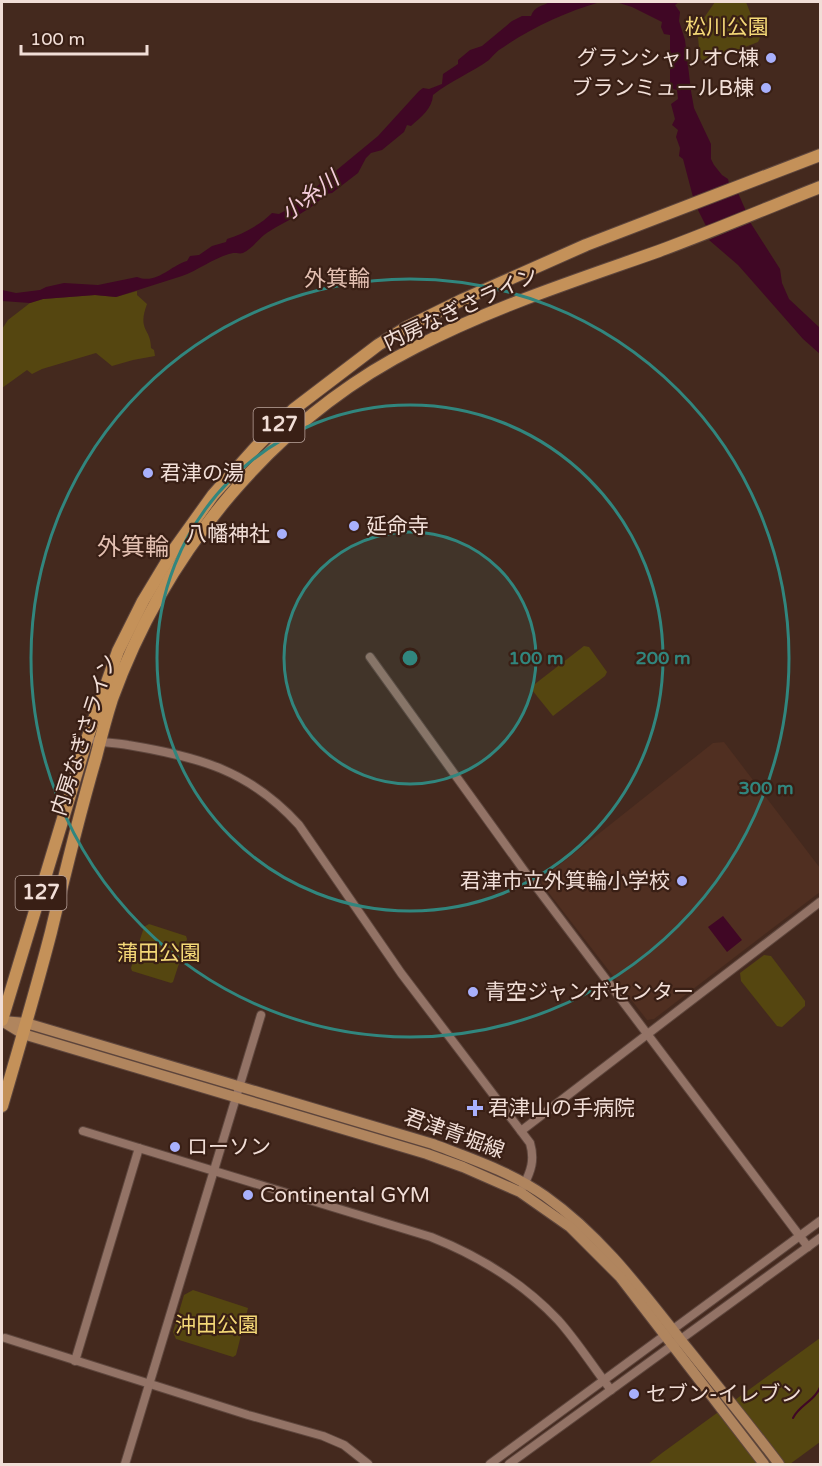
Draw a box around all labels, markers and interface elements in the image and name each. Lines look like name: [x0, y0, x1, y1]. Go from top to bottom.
park label: 松川公園: [685, 15, 769, 40]
scale bar: [21, 18, 147, 56]
text: 100 m: [30, 28, 85, 50]
place label: グランシャリオC棟: [576, 46, 759, 71]
marker: グランシャリオC棟: [764, 51, 778, 65]
place label: ブランミュールB棟: [571, 76, 754, 101]
marker: ブランミュールB棟: [759, 81, 773, 95]
water label: 小糸川: [276, 165, 346, 226]
street label: 内房なぎさライン: [380, 262, 542, 356]
district label: 外箕輪: [304, 266, 370, 292]
road number: 127: [254, 408, 304, 442]
place label: 君津の湯: [160, 461, 244, 486]
marker: 君津の湯: [141, 466, 155, 480]
place label: 延命寺: [366, 514, 429, 539]
marker: 延命寺: [347, 519, 361, 533]
place label: 八幡神社: [186, 522, 270, 547]
marker: 八幡神社: [275, 527, 289, 541]
district label: 外箕輪: [97, 533, 169, 562]
text: 100 m: [508, 647, 564, 669]
text: 200 m: [635, 647, 691, 669]
centre of rings: [400, 648, 420, 668]
street label: 内房なぎさライン: [46, 651, 122, 819]
text: 300 m: [738, 777, 794, 799]
place label: 君津市立外箕輪小学校: [460, 869, 670, 894]
marker: 君津市立外箕輪小学校: [675, 874, 689, 888]
road number: 127: [15, 876, 66, 910]
park label: 蒲田公園: [117, 941, 201, 966]
place label: 青空ジャンボセンター: [485, 980, 694, 1005]
marker: 青空ジャンボセンター: [466, 985, 480, 999]
place label: 君津山の手病院: [488, 1096, 635, 1121]
marker: 君津山の手病院: [466, 1099, 484, 1117]
street label: 君津青堀線: [400, 1104, 508, 1164]
place label: ローソン: [187, 1135, 271, 1160]
marker: ローソン: [168, 1140, 182, 1154]
place label: Continental GYM: [260, 1183, 430, 1208]
marker: Continental GYM: [241, 1188, 255, 1202]
park label: 沖田公園: [175, 1313, 259, 1338]
place label: セブン-イレブン: [646, 1382, 802, 1407]
marker: セブン-イレブン: [627, 1387, 641, 1401]

